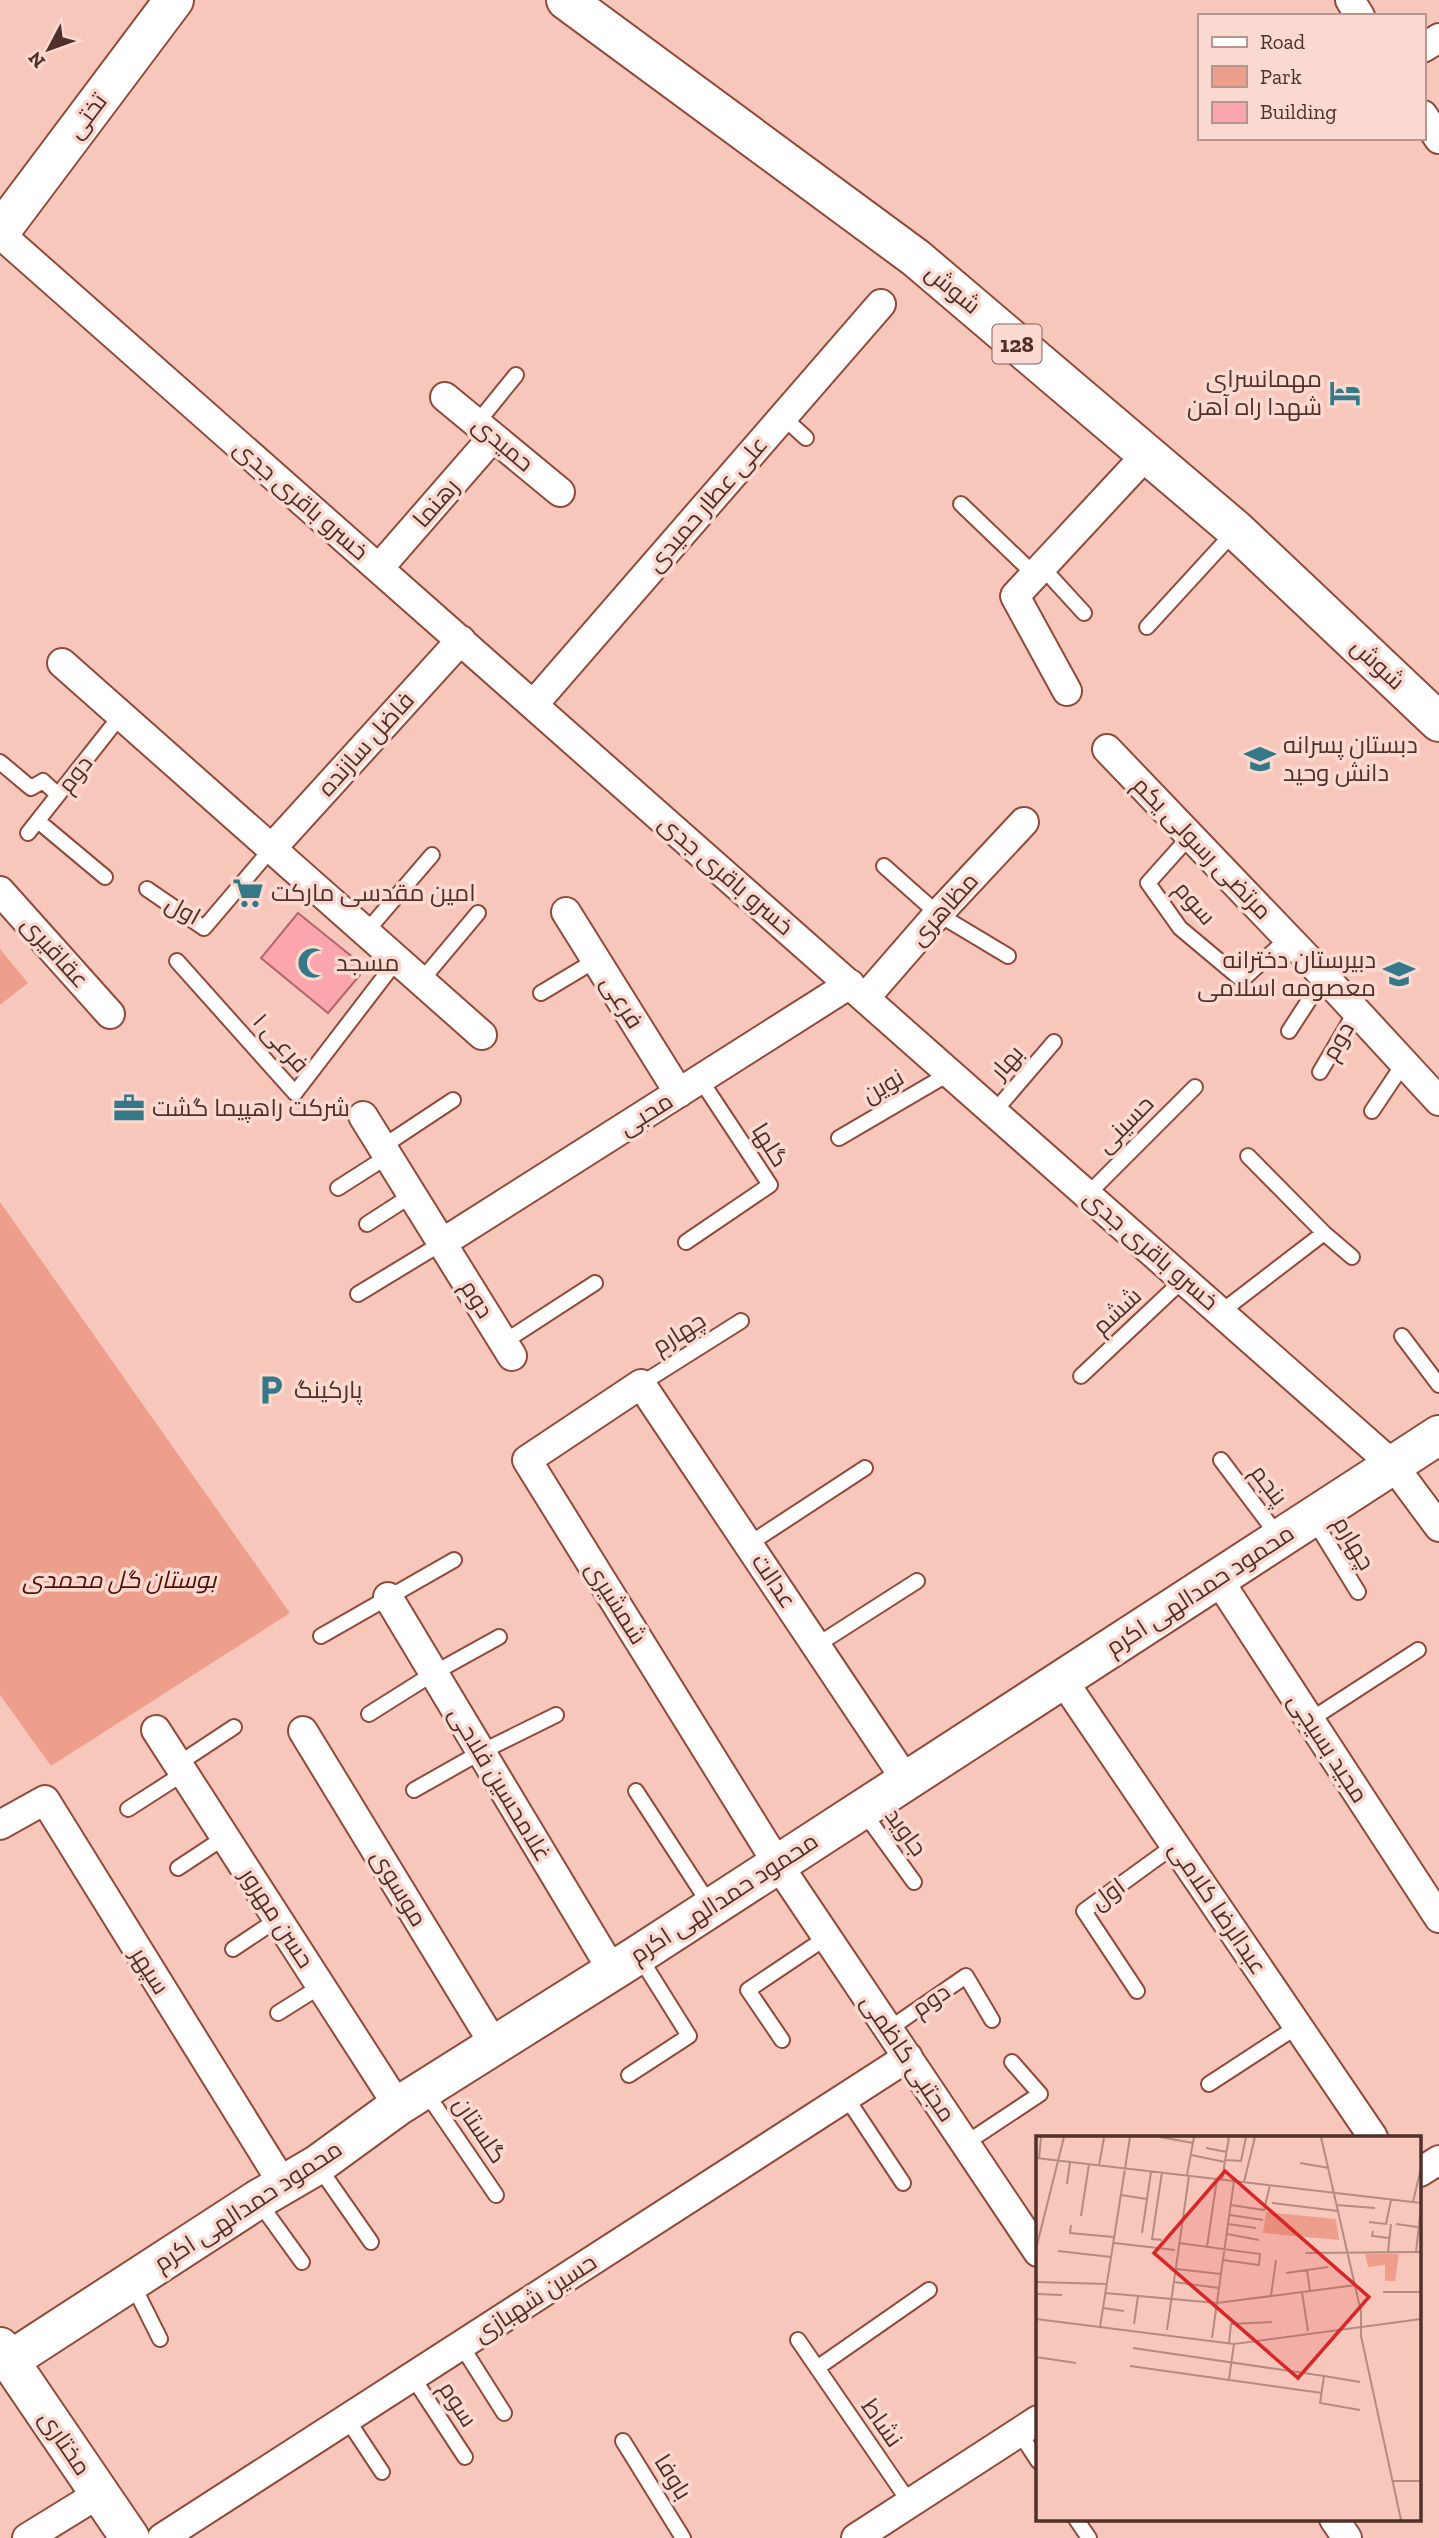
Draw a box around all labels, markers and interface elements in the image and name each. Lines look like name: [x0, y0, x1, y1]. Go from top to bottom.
north arrow: [14, 14, 84, 84]
legend: [1198, 14, 1425, 140]
text: Road: [1260, 29, 1306, 54]
text: N: [23, 47, 50, 73]
text: Park: [1260, 64, 1302, 89]
street label: تختی: [60, 87, 113, 144]
text: Building: [1260, 99, 1337, 124]
street label: شوش: [920, 257, 987, 320]
road number: 128: [992, 324, 1042, 364]
place label: مهمانسرای شهدا راه آهن: [1187, 364, 1322, 421]
hotel icon: مهمانسرای شهدا راه آهن: [1328, 376, 1362, 410]
street label: حمیدی: [467, 410, 540, 478]
street label: علی عطار حمیدی: [640, 430, 773, 577]
street label: خسرو باقری جدی: [228, 433, 375, 566]
street label: رهنما: [406, 472, 465, 533]
street label: شوش: [1345, 632, 1411, 696]
street label: فاضل سازنده: [311, 686, 420, 802]
place label: دبستان پسرانه دانش وحید: [1283, 730, 1418, 787]
school or university icon: دبستان پسرانه دانش وحید: [1243, 742, 1277, 776]
street label: دوم: [51, 749, 100, 799]
street label: مرتضی رسولی یکم: [1125, 770, 1278, 927]
street label: خسرو باقری جدی: [653, 808, 800, 941]
street label: مظاهری: [903, 866, 984, 951]
street label: سوم: [1167, 875, 1222, 932]
supermarket icon: امین مقدسی مارکت: [231, 876, 265, 910]
place label: امین مقدسی مارکت: [271, 878, 476, 907]
street label: اول: [161, 888, 206, 931]
street label: عقاقیری: [16, 910, 95, 994]
place label: دبیرستان دخترانه معصومه اسلامی: [1197, 945, 1376, 1002]
mosque icon: مسجد: [296, 946, 330, 980]
place label: مسجد: [336, 948, 399, 977]
school or university icon: دبیرستان دخترانه معصومه اسلامی: [1382, 957, 1416, 991]
street label: فرعی: [595, 970, 650, 1034]
street label: فرعی ۱: [247, 1007, 316, 1078]
street label: دوم: [1315, 1016, 1362, 1066]
street label: بهار: [983, 1039, 1029, 1086]
street label: نوین: [857, 1062, 909, 1109]
street label: محبی: [613, 1086, 678, 1141]
street label: حسینی: [1090, 1089, 1159, 1158]
office icon: شركت راهپيما گشت: [112, 1091, 146, 1125]
place label: شركت راهپيما گشت: [152, 1093, 350, 1123]
street label: گلها: [746, 1117, 795, 1172]
street label: خسرو باقری جدی: [1078, 1183, 1225, 1316]
street label: دوم: [453, 1274, 500, 1324]
street label: ششم: [1086, 1281, 1149, 1342]
street label: چهارم: [647, 1305, 712, 1362]
parking icon: پارکینگ: [254, 1373, 288, 1407]
place label: پارکینگ: [294, 1375, 363, 1406]
street label: پنجم: [1243, 1458, 1294, 1513]
street label: چهارم: [1325, 1511, 1382, 1576]
street label: محمود حمدالهی اکرم: [1100, 1518, 1300, 1663]
street label: عدالت: [746, 1548, 803, 1614]
street label: شمشیری: [580, 1556, 653, 1650]
park label: بوستان گل محمدی: [22, 1565, 218, 1594]
street label: مجید بسیجی: [1282, 1687, 1375, 1808]
street label: غلامحسین فلاحی: [443, 1701, 558, 1866]
street label: جاوید: [879, 1802, 934, 1862]
street label: محمود حمدالهی اکرم: [624, 1826, 824, 1971]
street label: عبدالرضا کلامی: [1163, 1836, 1274, 1980]
street label: موسوی: [365, 1844, 434, 1931]
street label: حسن مهرور: [233, 1861, 321, 1973]
street label: اول: [1085, 1871, 1131, 1916]
street label: سپهر: [123, 1940, 176, 2000]
street label: دوم: [906, 1976, 956, 2024]
street label: مجتبی کاظمی: [855, 1988, 962, 2127]
street label: گلستان: [448, 2091, 513, 2169]
street label: محمود حمدالهی اکرم: [148, 2134, 348, 2279]
inset map: [1036, 2136, 1422, 2520]
street label: حسین شهبازی: [468, 2247, 602, 2348]
street label: سوم: [431, 2375, 484, 2433]
street label: نشاط: [855, 2393, 909, 2453]
street label: مختاری: [33, 2405, 98, 2481]
street label: باوفا: [648, 2449, 698, 2505]

